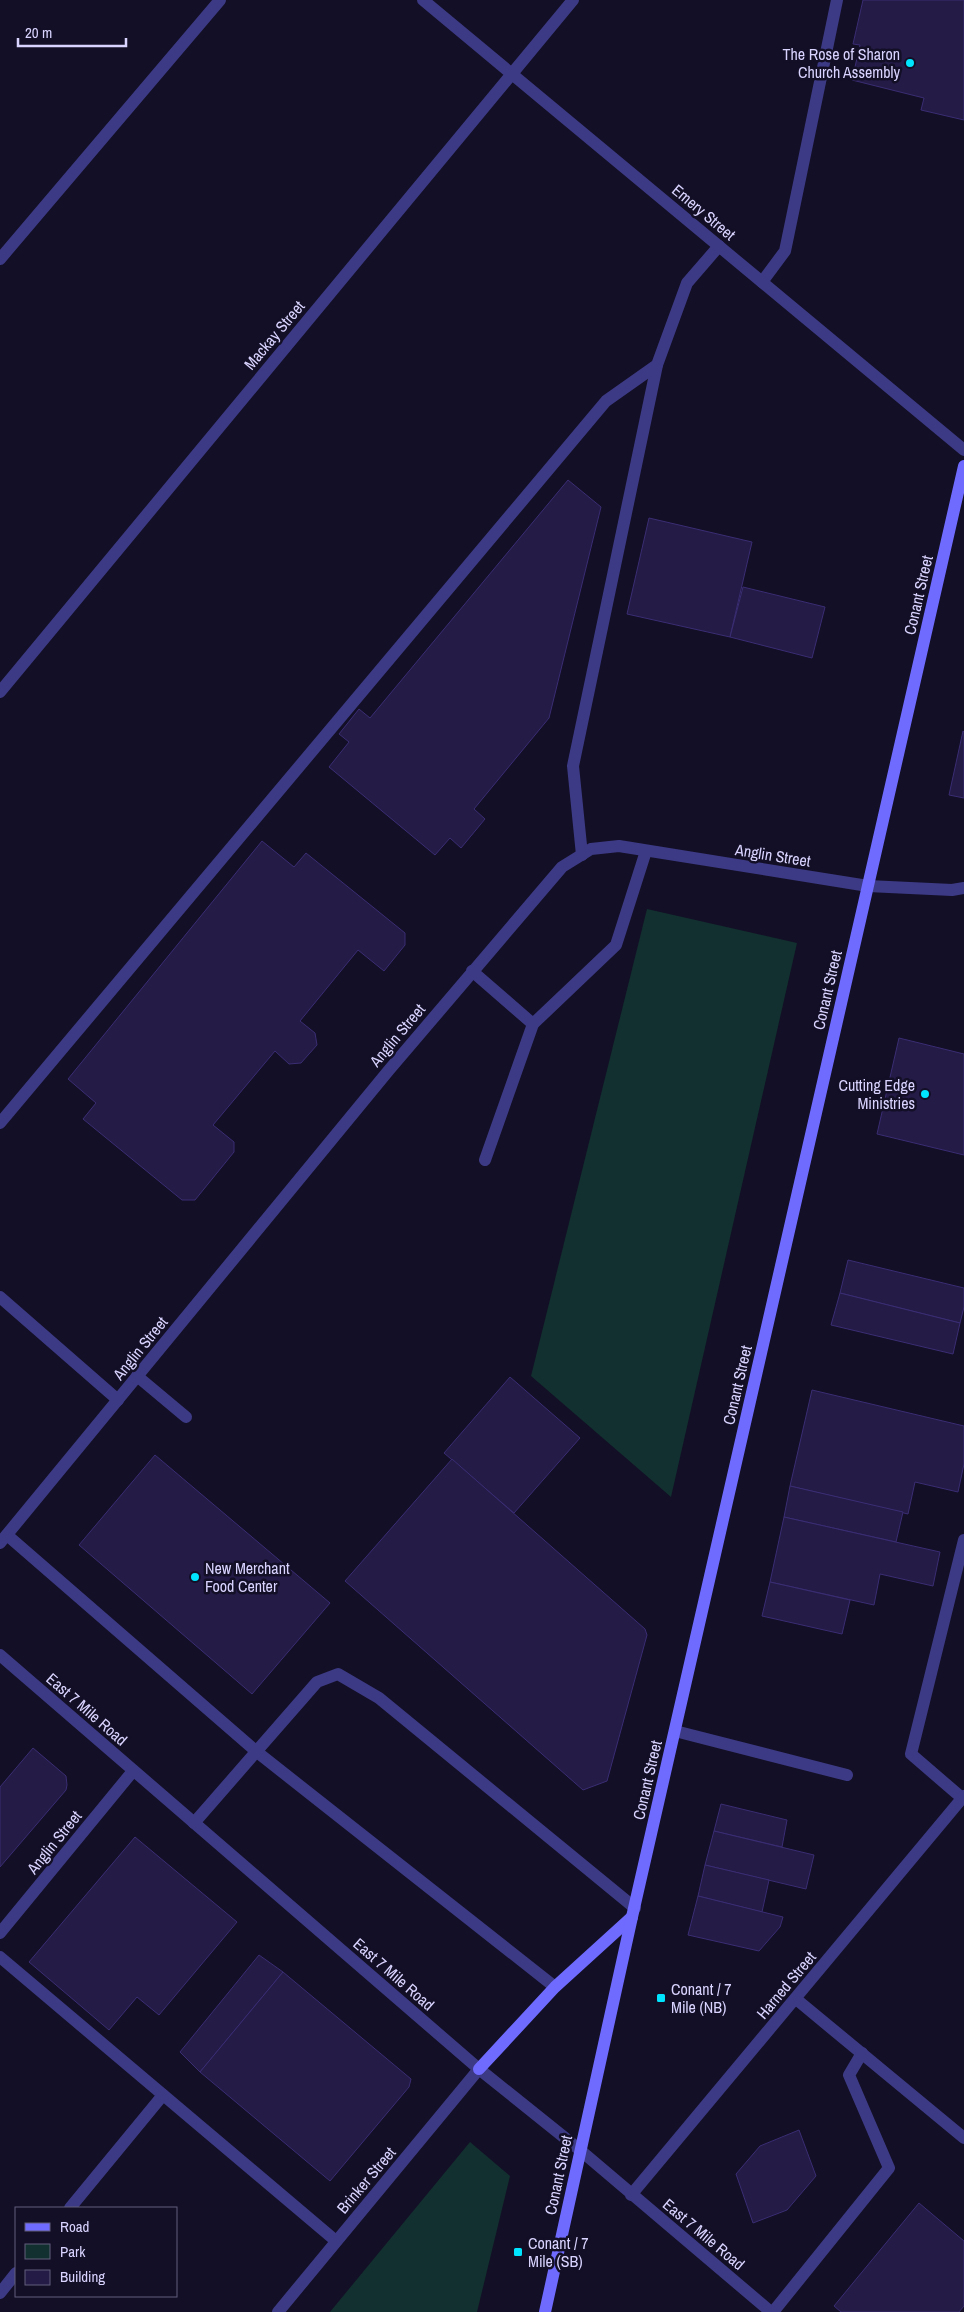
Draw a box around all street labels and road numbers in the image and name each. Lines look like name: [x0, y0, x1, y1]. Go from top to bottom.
street label: Emery Street: [668, 179, 741, 245]
street label: Mackay Street: [239, 296, 310, 374]
street label: Conant Street: [898, 553, 938, 637]
street label: Anglin Street: [733, 838, 813, 872]
street label: Conant Street: [807, 948, 847, 1032]
street label: Anglin Street: [364, 999, 430, 1072]
street label: Anglin Street: [107, 1311, 173, 1385]
street label: Conant Street: [717, 1343, 757, 1427]
street label: East 7 Mile Road: [42, 1668, 132, 1750]
street label: Conant Street: [627, 1738, 667, 1822]
street label: Anglin Street: [21, 1805, 87, 1879]
street label: East 7 Mile Road: [349, 1933, 439, 2015]
street label: Harned Street: [751, 1946, 821, 2023]
street label: Conant Street: [539, 2133, 577, 2217]
street label: Brinker Street: [332, 2142, 401, 2218]
street label: East 7 Mile Road: [658, 2193, 750, 2275]

